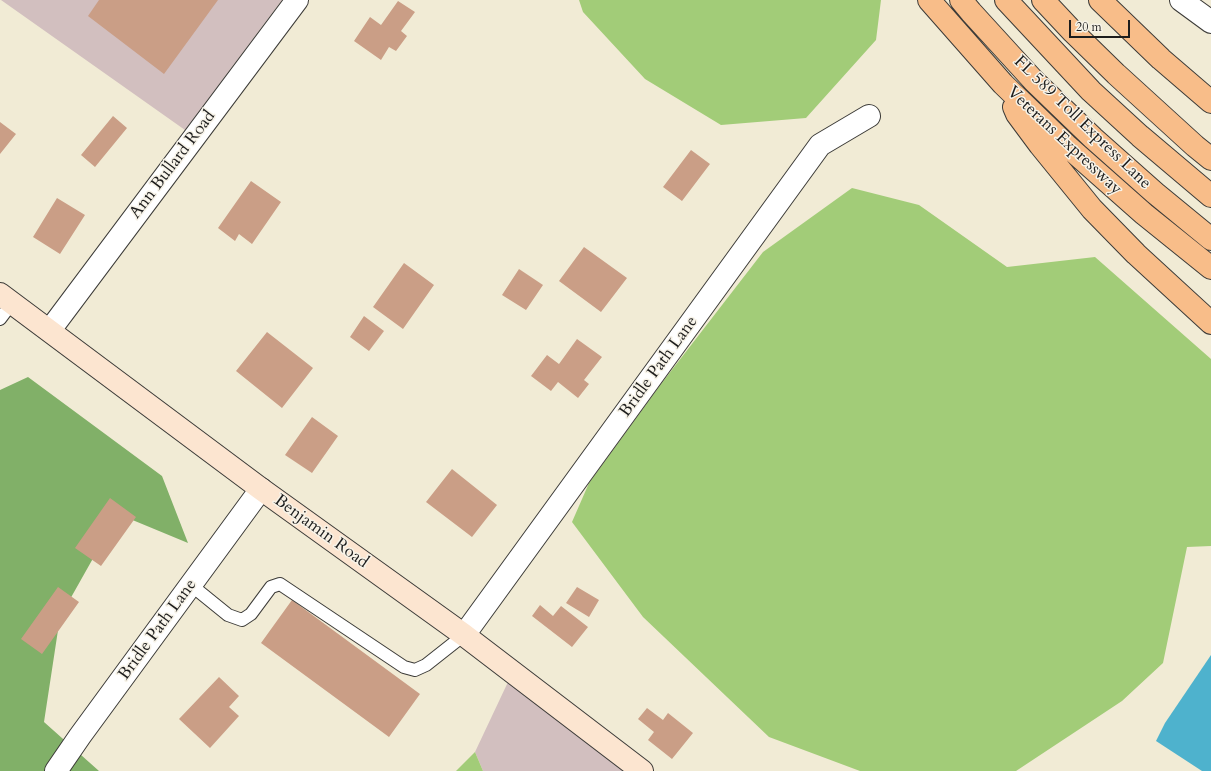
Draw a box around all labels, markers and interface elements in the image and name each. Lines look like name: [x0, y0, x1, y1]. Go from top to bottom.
scale bar: [1071, 12, 1132, 38]
text: 20 m: [1076, 19, 1102, 35]
street label: FL 589 Toll Express Lane: [1009, 52, 1155, 194]
street label: Veterans Expressway: [1002, 82, 1126, 200]
street label: Ann Bullard Road: [126, 107, 220, 223]
street label: Bridle Path Lane: [616, 313, 702, 421]
street label: Benjamin Road: [270, 491, 372, 573]
street label: Bridle Path Lane: [115, 576, 201, 684]

